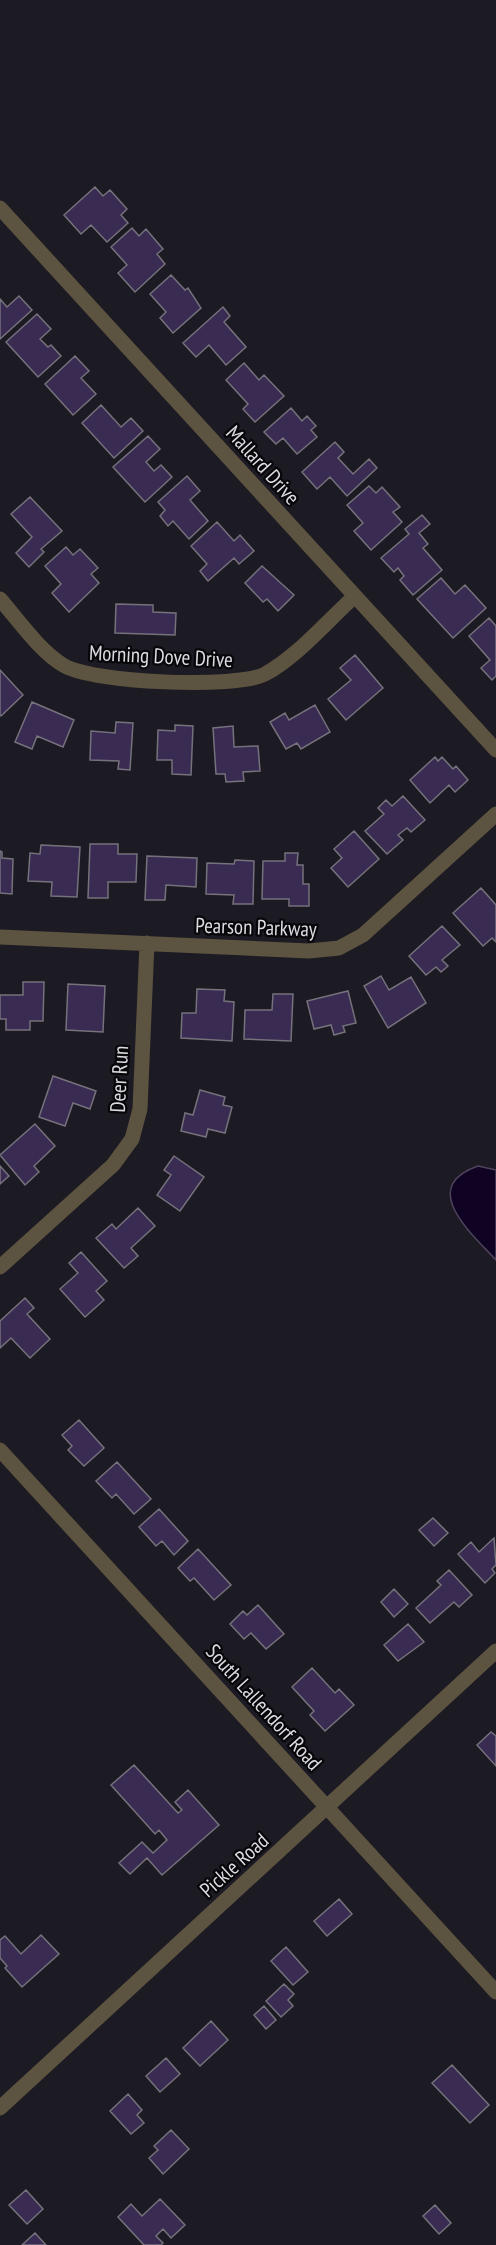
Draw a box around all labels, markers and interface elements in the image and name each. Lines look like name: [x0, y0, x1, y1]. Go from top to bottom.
street label: Mallard Drive: [220, 420, 306, 510]
street label: Morning Dove Drive: [88, 639, 234, 673]
street label: Pearson Parkway: [195, 911, 317, 943]
street label: Deer Run: [104, 1045, 134, 1113]
street label: South Lallendorf Road: [200, 1638, 328, 1776]
street label: Pickle Road: [194, 1827, 274, 1903]

